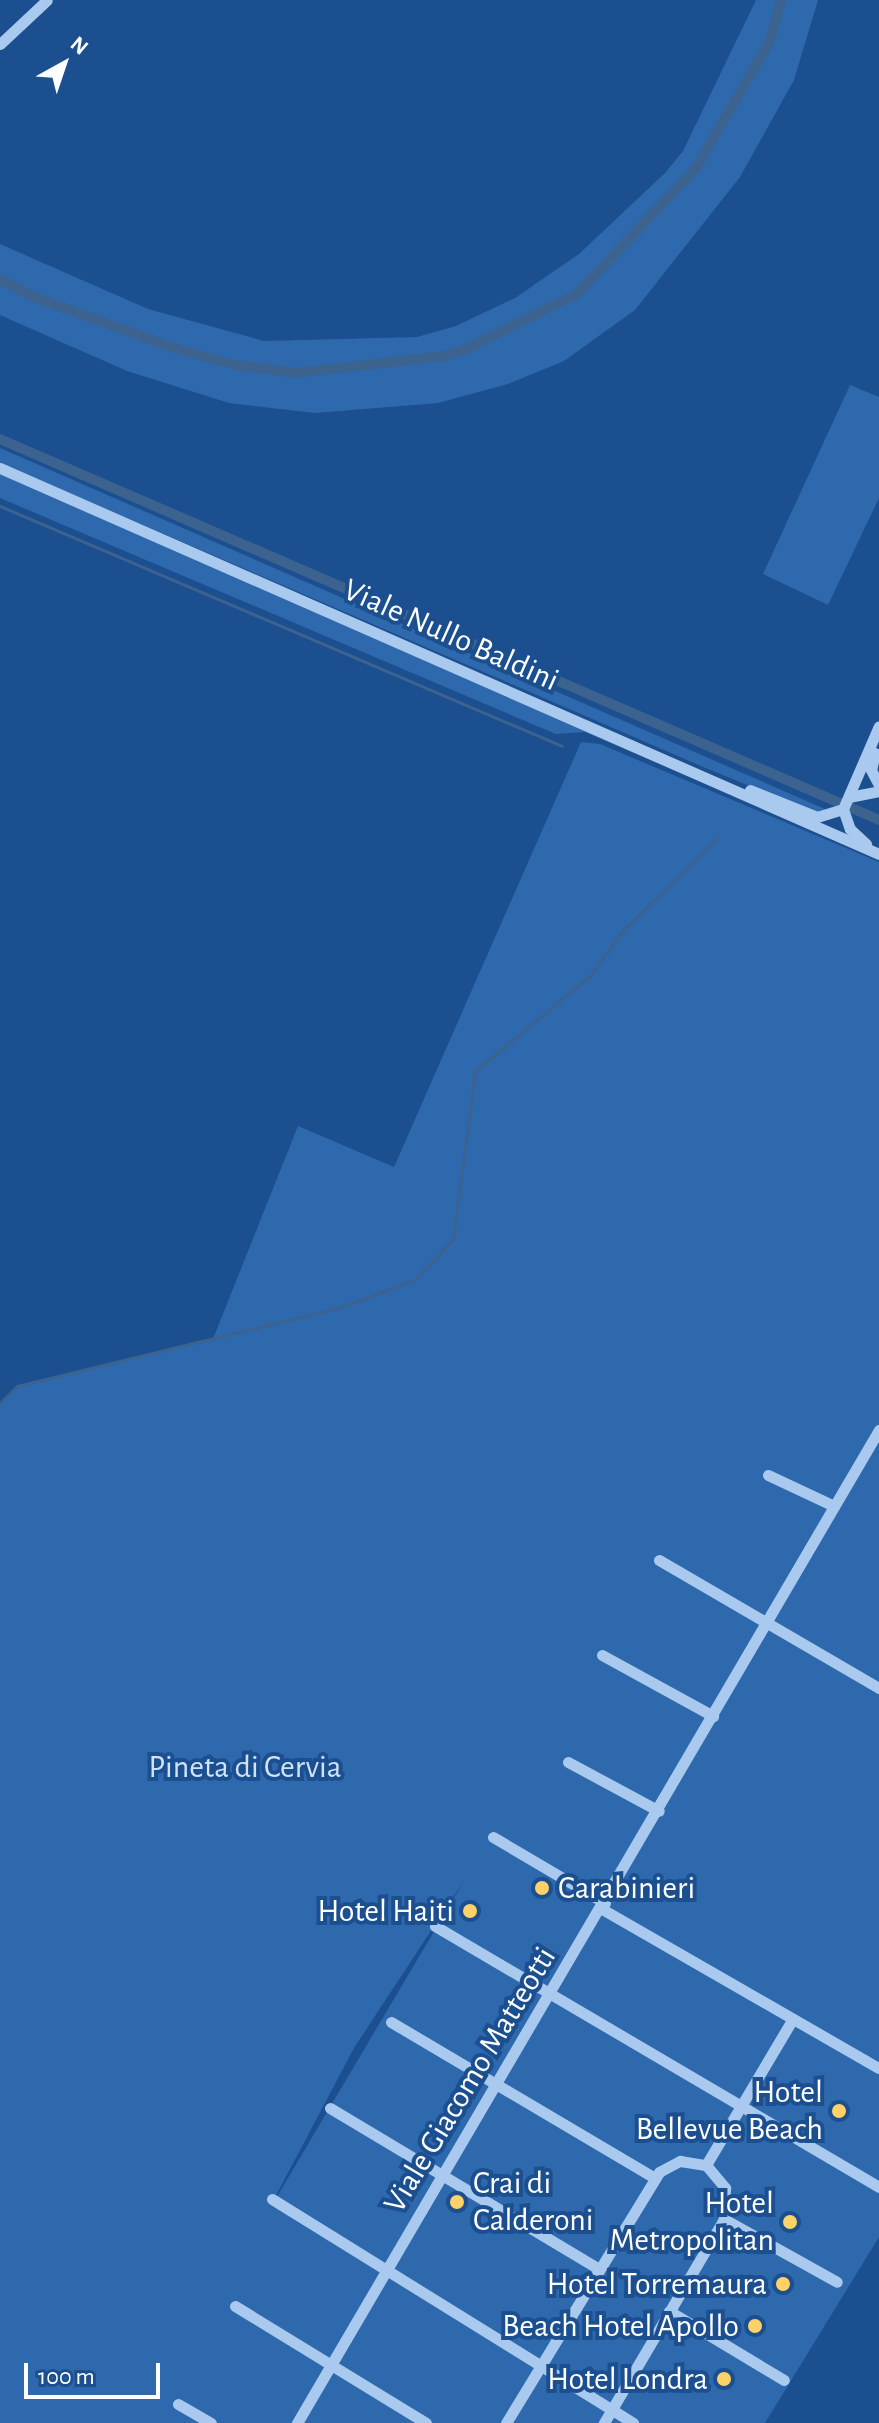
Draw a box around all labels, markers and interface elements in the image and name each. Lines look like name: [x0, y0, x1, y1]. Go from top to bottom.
north arrow: [24, 24, 104, 104]
text: N: [66, 32, 92, 59]
street label: Viale Nullo Baldini: [337, 570, 565, 700]
park label: Pineta di Cervia: [148, 1748, 342, 1786]
place label: Carabinieri: [558, 1869, 695, 1907]
marker: Carabinieri: [533, 1879, 551, 1897]
place label: Hotel Haiti: [318, 1892, 454, 1930]
marker: Hotel Haiti: [461, 1902, 479, 1920]
street label: Viale Giacomo Matteotti: [376, 1940, 564, 2220]
place label: Hotel Bellevue Beach: [636, 2074, 823, 2149]
marker: Hotel Bellevue Beach: [830, 2102, 848, 2120]
place label: Crai di Calderoni: [473, 2165, 594, 2240]
place label: Hotel Metropolitan: [610, 2185, 774, 2260]
marker: Crai di Calderoni: [448, 2193, 466, 2211]
marker: Hotel Metropolitan: [781, 2213, 799, 2231]
place label: Hotel Torremaura: [547, 2265, 767, 2303]
marker: Hotel Torremaura: [774, 2275, 792, 2293]
place label: Beach Hotel Apollo: [502, 2307, 739, 2345]
marker: Beach Hotel Apollo: [746, 2317, 764, 2335]
scale bar: [28, 2347, 164, 2397]
place label: Hotel Londra: [547, 2360, 708, 2398]
text: 100 m: [38, 2365, 95, 2389]
marker: Hotel Londra: [715, 2370, 733, 2388]

